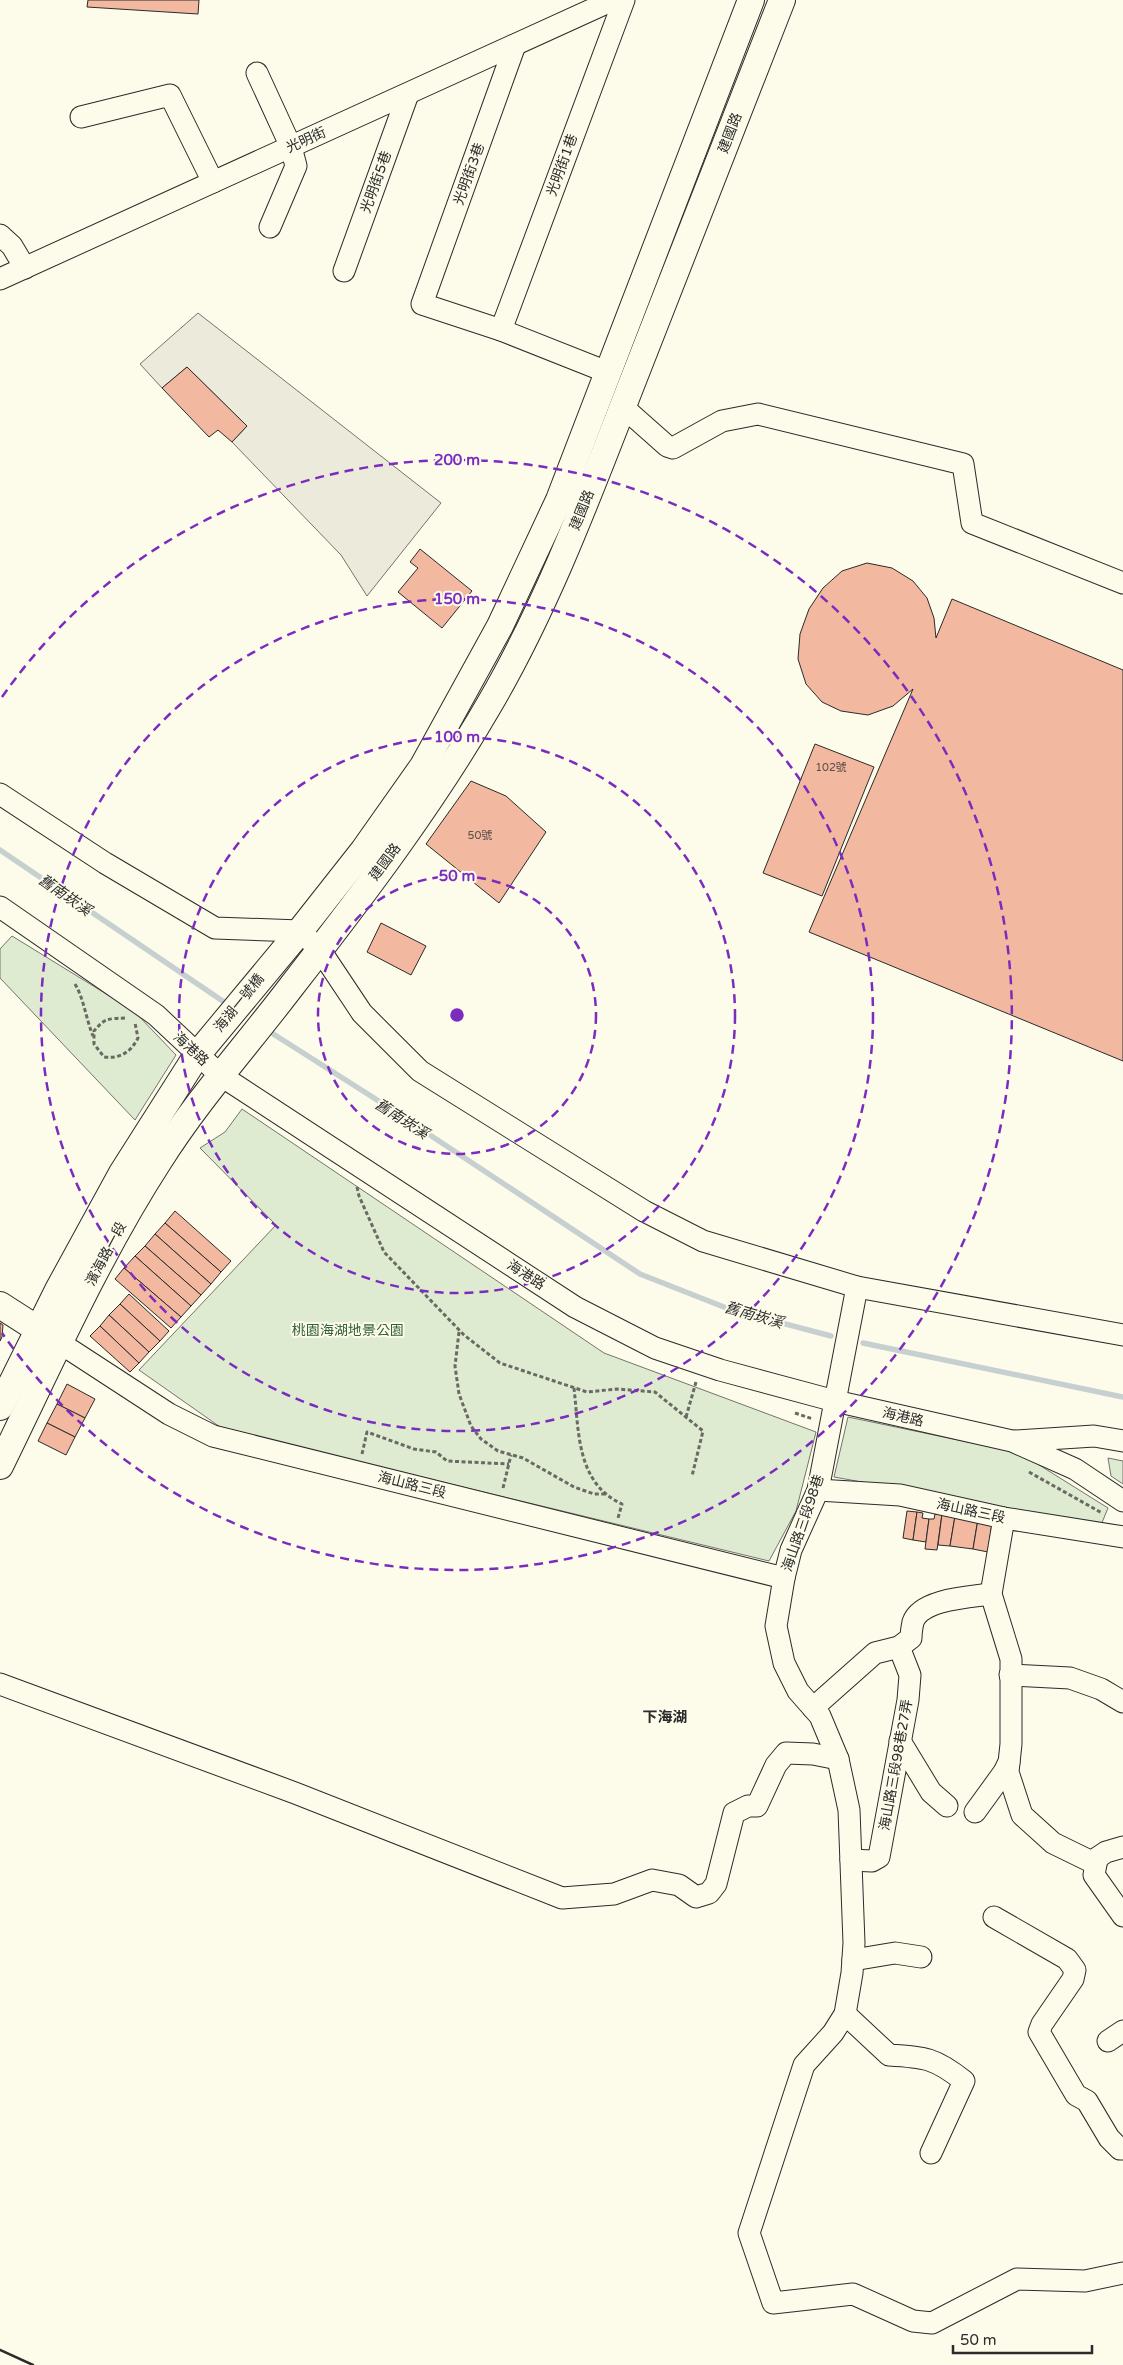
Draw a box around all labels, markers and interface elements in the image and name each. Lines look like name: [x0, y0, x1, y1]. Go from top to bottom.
street label: 建國路: [715, 110, 745, 156]
street label: 光明街: [283, 124, 329, 156]
street label: 光明街1巷: [543, 132, 581, 198]
street label: 光明街3巷: [450, 141, 488, 207]
street label: 光明街5巷: [357, 149, 395, 215]
text: 200 m: [434, 451, 480, 469]
street label: 建國路: [566, 487, 598, 533]
text: 150 m: [434, 590, 480, 608]
text: 100 m: [434, 728, 480, 746]
house number: 102號: [815, 761, 847, 774]
house number: 50號: [468, 829, 492, 842]
street label: 建國路: [366, 840, 404, 884]
text: 50 m: [439, 867, 475, 885]
water label: 舊南崁溪: [35, 870, 96, 921]
street label: 海湖一號橋: [210, 970, 268, 1036]
centre of rings: [448, 1006, 466, 1024]
street label: 海港路: [170, 1028, 212, 1070]
water label: 舊南崁溪: [372, 1095, 434, 1144]
street label: 濱海路一段: [82, 1219, 130, 1289]
street label: 海港路: [504, 1256, 548, 1294]
water label: 舊南崁溪: [723, 1298, 787, 1332]
park label: 桃園海湖地景公園: [292, 1322, 404, 1339]
street label: 海港路: [881, 1404, 925, 1430]
street label: 海山路三段: [376, 1468, 448, 1502]
street label: 海山路三段98巷: [778, 1472, 828, 1574]
street label: 海山路三段: [935, 1495, 1007, 1527]
street label: 海山路三段98巷27弄: [876, 1698, 916, 1832]
district label: 下海湖: [642, 1708, 688, 1726]
scale bar: [953, 2322, 1092, 2354]
text: 50 m: [960, 2331, 997, 2349]

